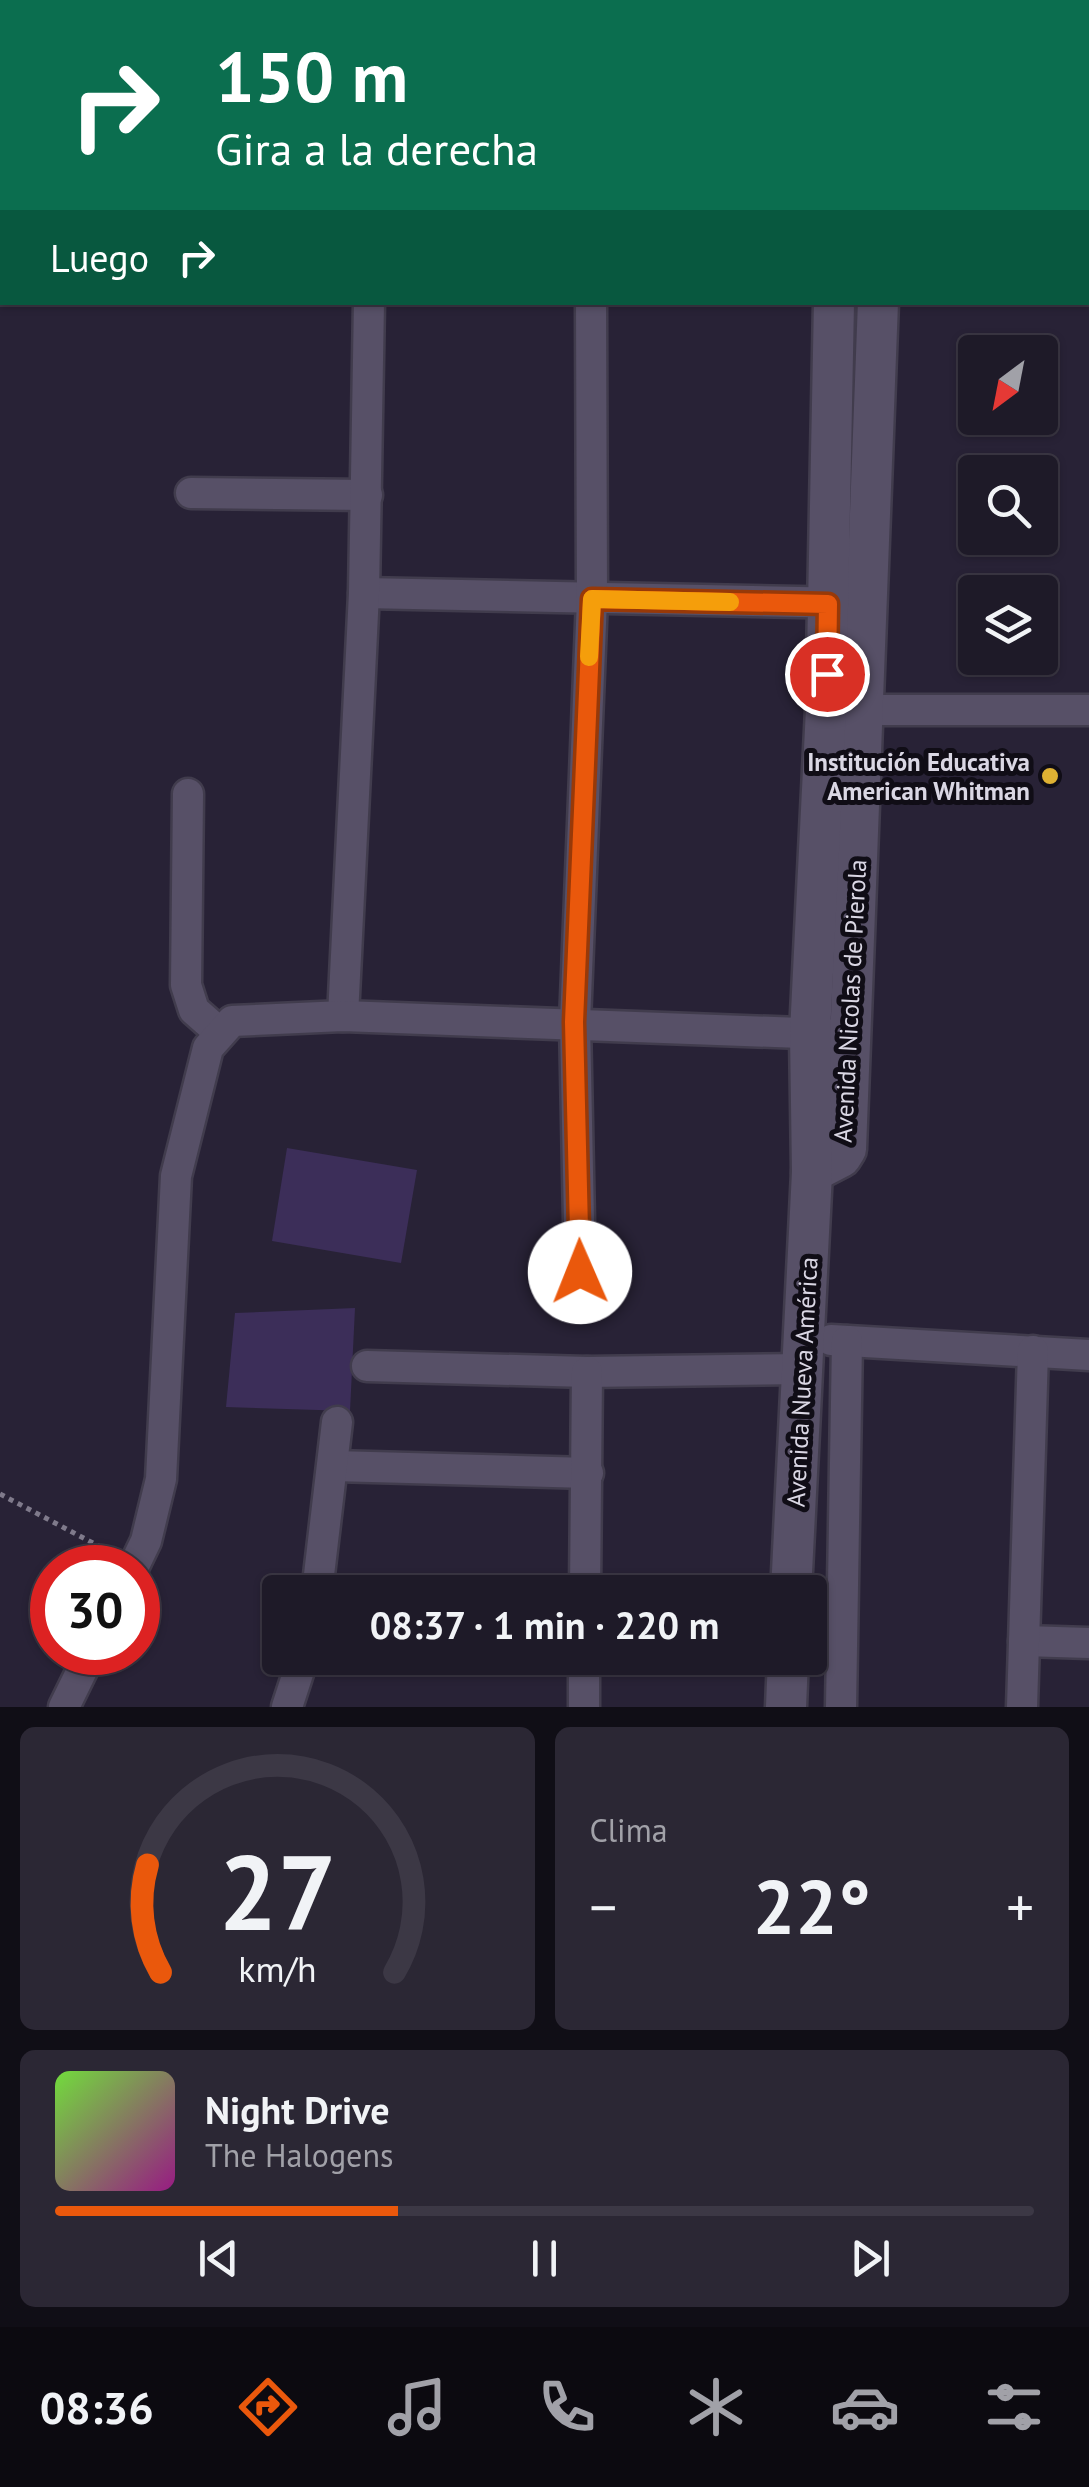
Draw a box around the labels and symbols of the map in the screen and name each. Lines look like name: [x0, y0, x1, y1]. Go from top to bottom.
north arrow: [958, 335, 1058, 435]
pin: [785, 632, 870, 717]
place label: Institución Educativa American Whitman: [807, 746, 1030, 807]
marker: Institución Educativa American Whitman: [1039, 765, 1061, 787]
street label: Avenida Nicolas de Pierola: [827, 859, 873, 1143]
position arrow: [528, 1220, 632, 1324]
street label: Avenida Nueva América: [779, 1256, 825, 1508]
speed limit sign: 30: [30, 1545, 160, 1675]

